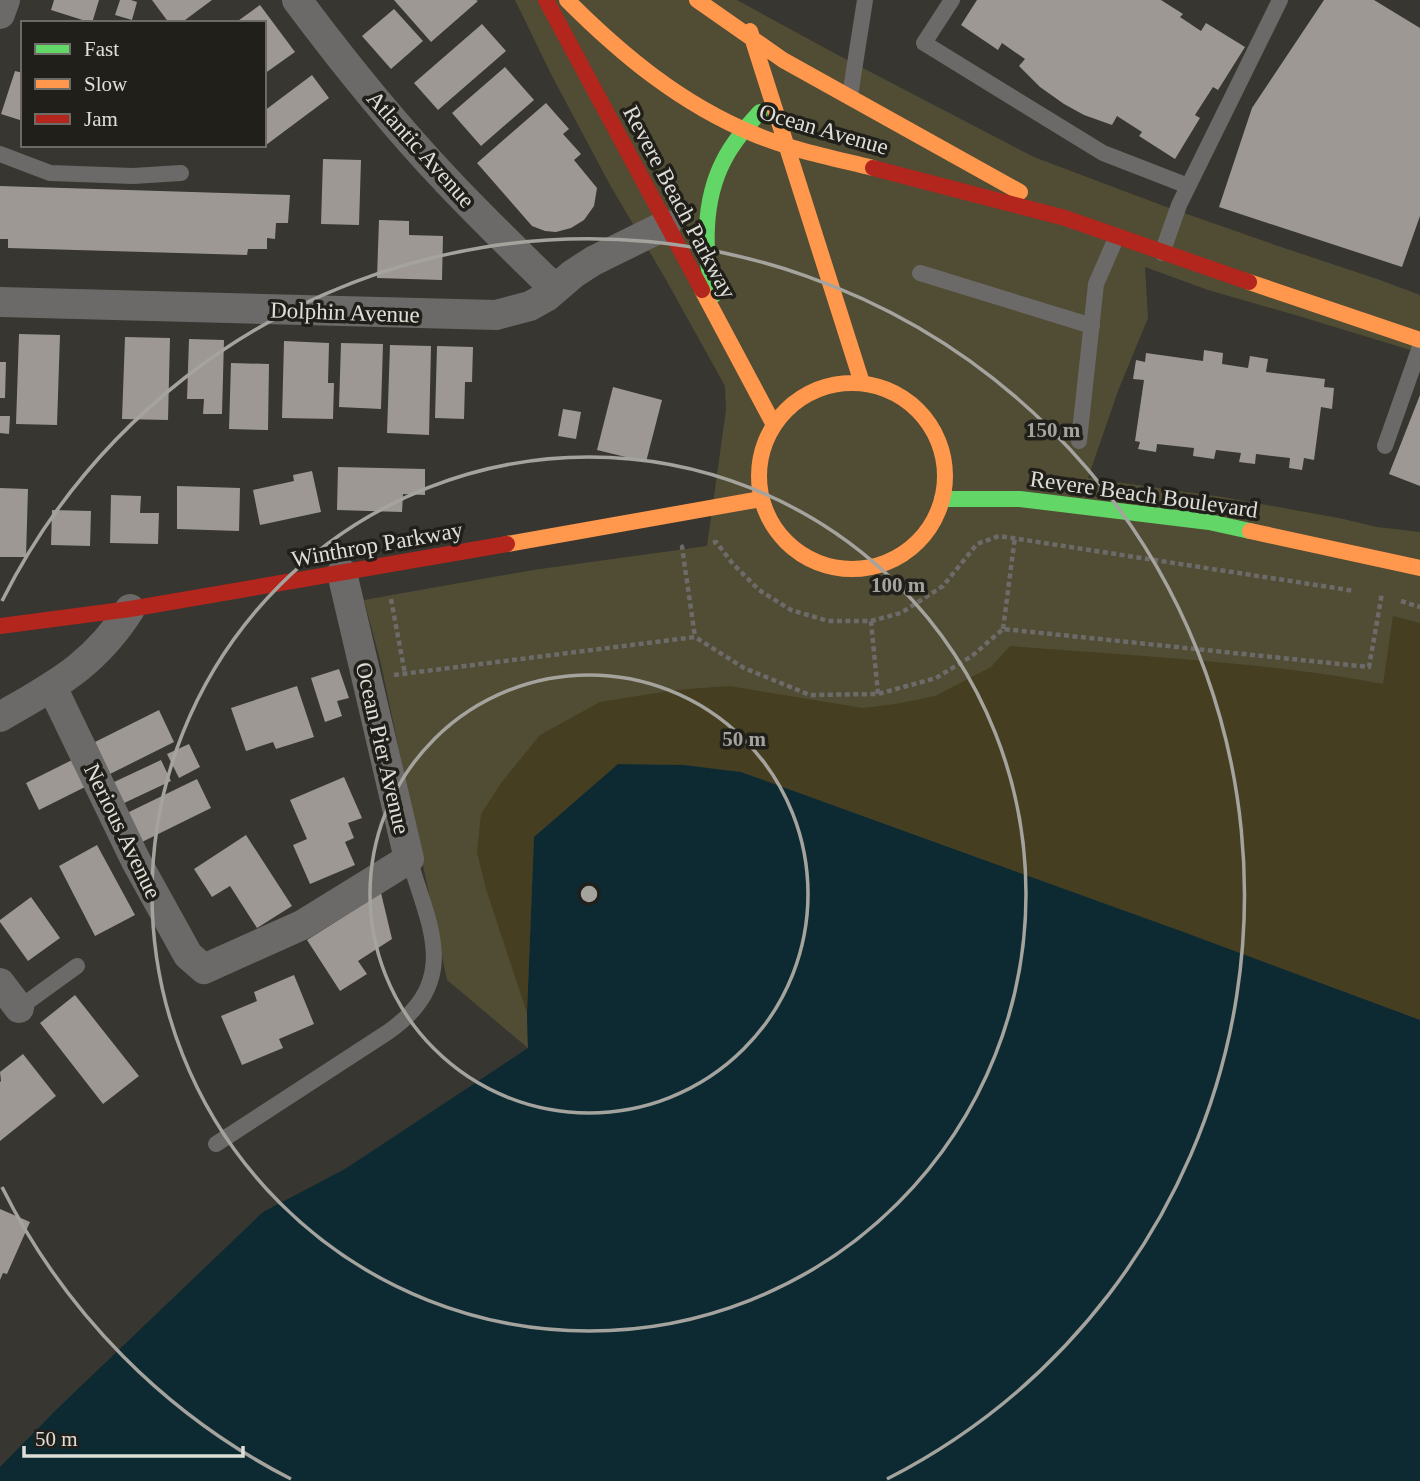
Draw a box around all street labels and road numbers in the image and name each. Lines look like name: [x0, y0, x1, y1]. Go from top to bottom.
street label: Atlantic Avenue: [362, 86, 480, 213]
street label: Ocean Avenue: [756, 99, 891, 160]
street label: Revere Beach Parkway: [618, 102, 741, 303]
street label: Dolphin Avenue: [270, 297, 420, 328]
street label: Revere Beach Boulevard: [1028, 466, 1260, 523]
street label: Winthrop Parkway: [289, 517, 465, 572]
street label: Ocean Pier Avenue: [351, 660, 414, 837]
street label: Nerious Avenue: [79, 760, 166, 903]

